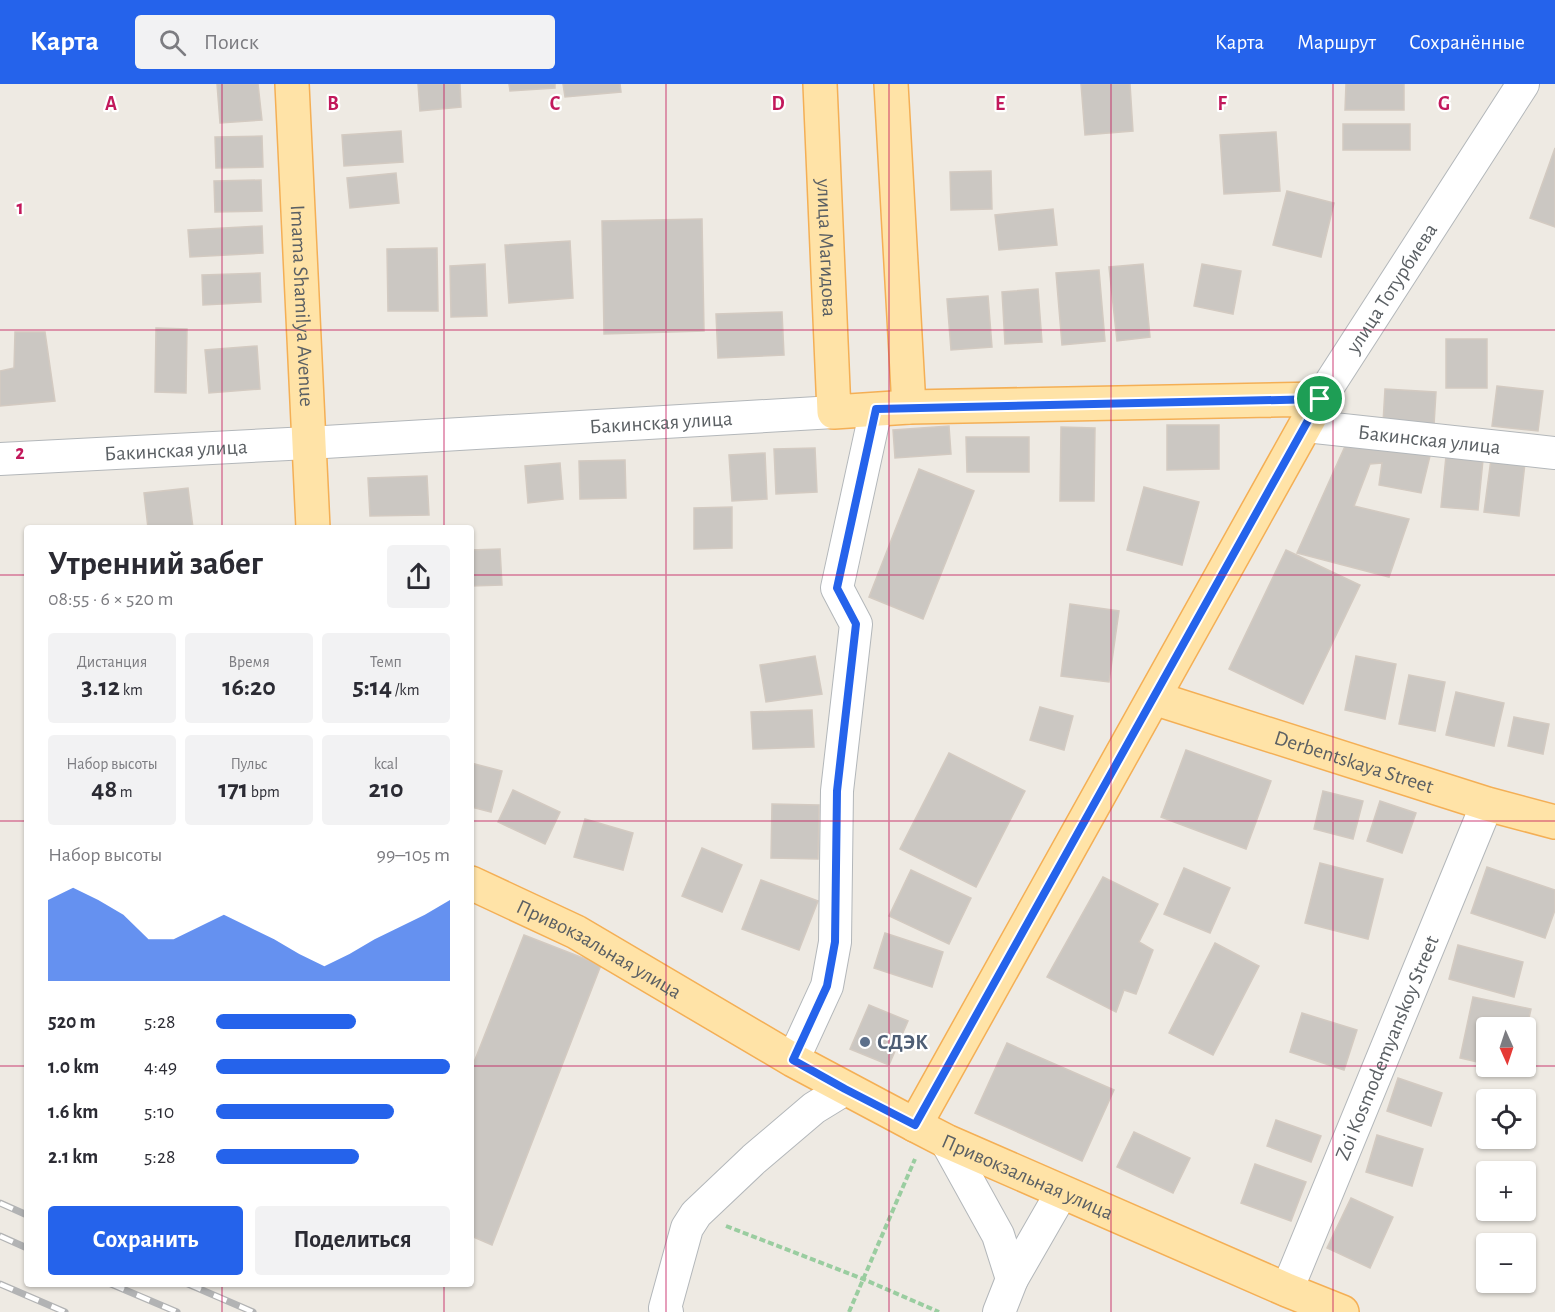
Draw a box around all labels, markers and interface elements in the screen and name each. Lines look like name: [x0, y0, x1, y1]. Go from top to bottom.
search box: [135, 15, 555, 69]
icon: search: [156, 26, 189, 59]
text: Карта: [30, 28, 99, 56]
text: Поиск: [204, 31, 259, 53]
text: Карта: [1215, 32, 1264, 53]
text: Маршрут: [1297, 32, 1376, 53]
text: Сохранённые: [1409, 32, 1525, 53]
text: A: [105, 94, 117, 114]
text: B: [327, 94, 339, 114]
text: C: [550, 94, 561, 114]
text: D: [771, 94, 785, 114]
text: E: [995, 94, 1005, 114]
text: F: [1217, 94, 1227, 114]
text: G: [1438, 94, 1450, 114]
street label: улица Магидова: [813, 177, 840, 318]
text: 1: [16, 198, 24, 218]
street label: Imama Shamilya Avenue: [287, 204, 317, 407]
street label: улица Тотурбиева: [1342, 219, 1441, 358]
pin: [1294, 373, 1345, 424]
icon: arrive: [1303, 382, 1336, 415]
street label: Бакинская улица: [589, 408, 734, 437]
street label: Бакинская улица: [1357, 422, 1502, 458]
street label: Бакинская улица: [104, 436, 248, 465]
text: 2: [15, 443, 25, 463]
button: share: [387, 545, 450, 608]
text: Утренний забег: [48, 548, 263, 581]
text: 08:55 · 6 × 520 m: [48, 589, 173, 609]
text: Дистанция: [77, 654, 147, 670]
text: Время: [228, 654, 270, 670]
text: Темп: [370, 654, 402, 670]
text: 3.12: [81, 674, 120, 700]
text: 16:20: [222, 674, 276, 700]
text: 5:14: [353, 674, 392, 700]
text: km: [120, 682, 143, 698]
text: /km: [392, 682, 419, 698]
street label: Derbentskaya Street: [1272, 727, 1436, 797]
text: Набор высоты: [66, 756, 158, 772]
text: Пульс: [230, 756, 268, 772]
text: kcal: [374, 756, 398, 772]
text: 48: [91, 776, 117, 802]
text: 171: [218, 776, 248, 802]
text: 210: [368, 776, 404, 802]
text: m: [117, 784, 133, 800]
text: bpm: [248, 784, 280, 800]
text: Набор высоты: [48, 845, 162, 865]
text: 99–105 m: [377, 845, 450, 865]
street label: Привокзальная улица: [513, 896, 685, 1003]
street label: Zoi Kosmodemyanskoy Street: [1332, 932, 1443, 1163]
text: 520 m: [48, 1012, 96, 1032]
text: 5:28: [144, 1012, 176, 1032]
north arrow: [1476, 1017, 1536, 1077]
map controls: [1476, 1017, 1536, 1293]
place label: СДЭК: [877, 1032, 928, 1053]
marker: СДЭК: [858, 1035, 872, 1049]
text: 1.0 km: [48, 1057, 99, 1077]
text: 4:49: [144, 1057, 177, 1077]
button: locate: [1476, 1089, 1536, 1149]
text: 1.6 km: [48, 1102, 99, 1122]
text: 5:10: [144, 1102, 174, 1122]
street label: Привокзальная улица: [938, 1130, 1117, 1224]
text: 2.1 km: [48, 1147, 98, 1167]
text: 5:28: [144, 1147, 176, 1167]
button: +: [1476, 1161, 1536, 1221]
button: Сохранить: [48, 1206, 243, 1275]
button: Поделиться: [255, 1206, 450, 1275]
button: −: [1476, 1233, 1536, 1293]

